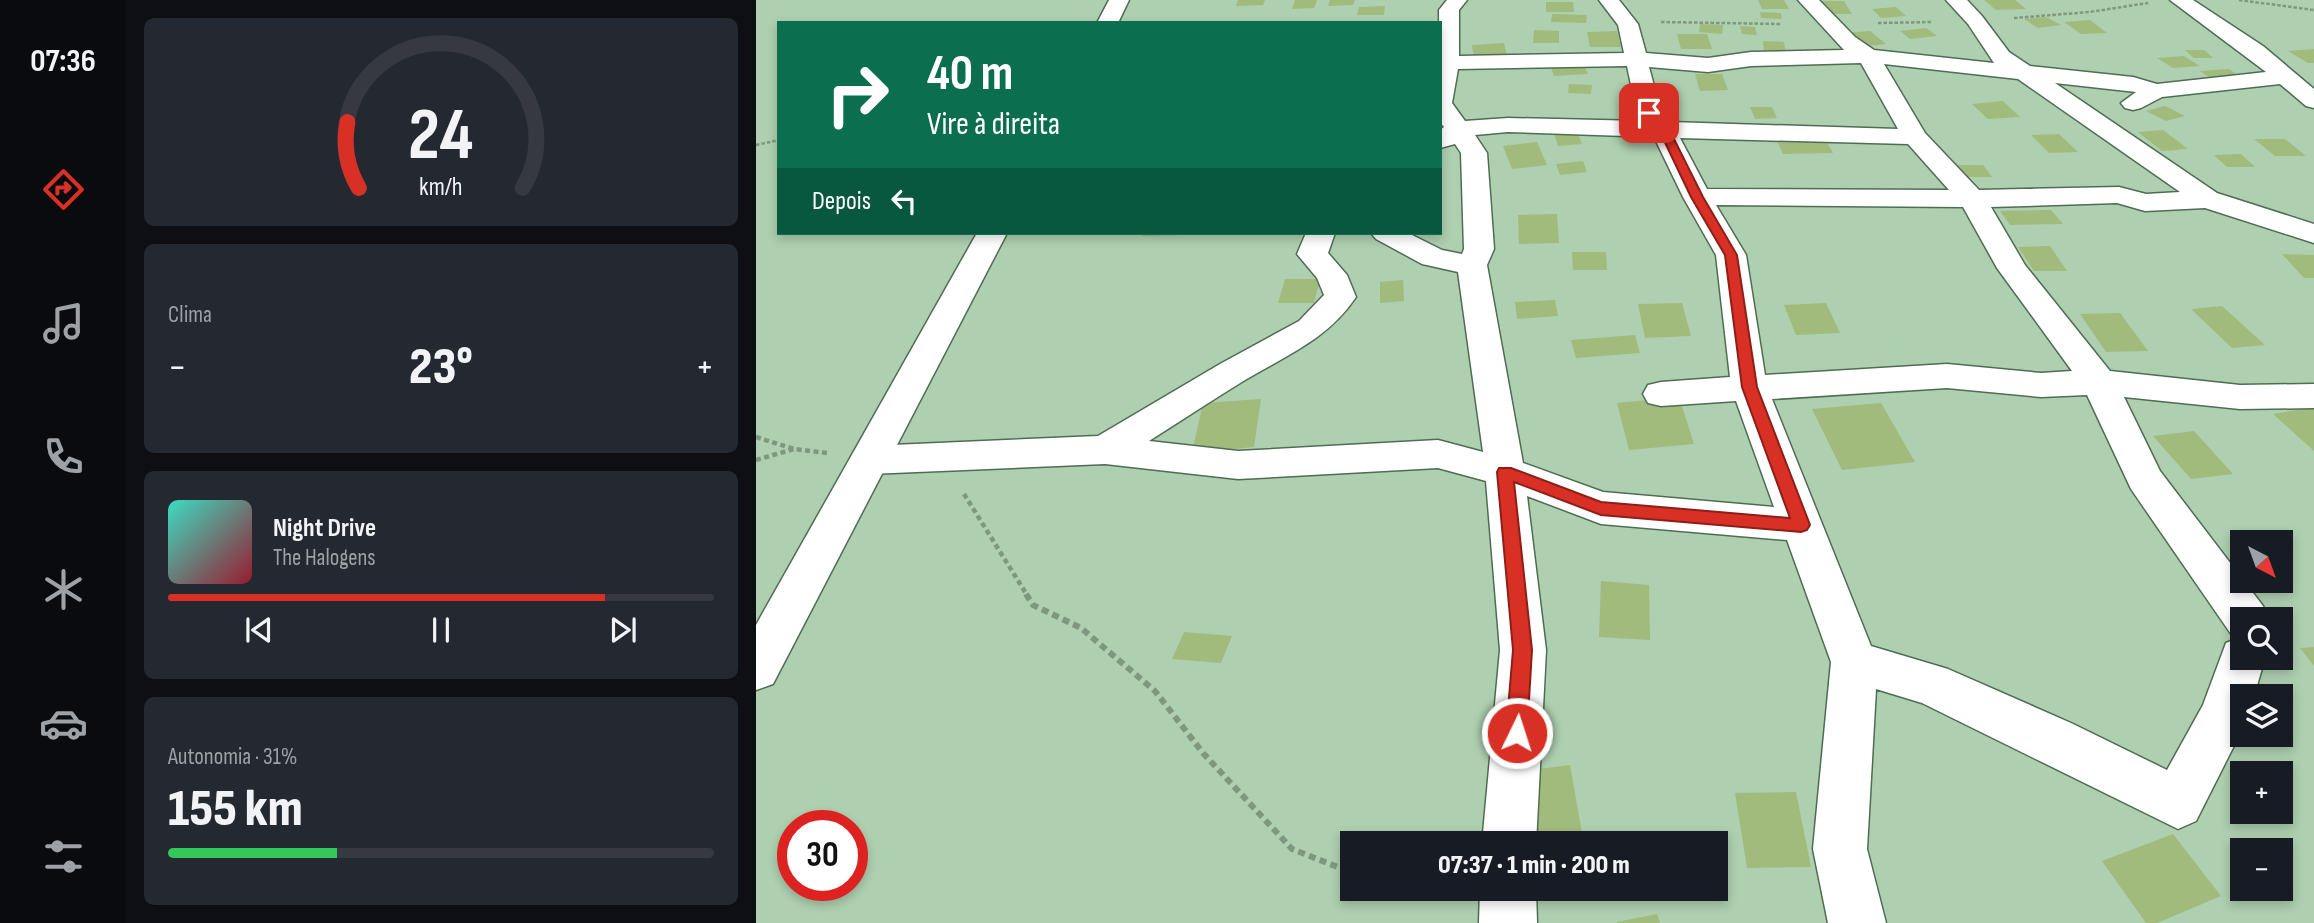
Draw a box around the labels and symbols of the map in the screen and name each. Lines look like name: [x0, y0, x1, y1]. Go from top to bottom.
pin: [1619, 83, 1679, 143]
north arrow: [2230, 530, 2292, 593]
position arrow: [1480, 696, 1554, 770]
speed limit sign: 30: [777, 810, 868, 901]

